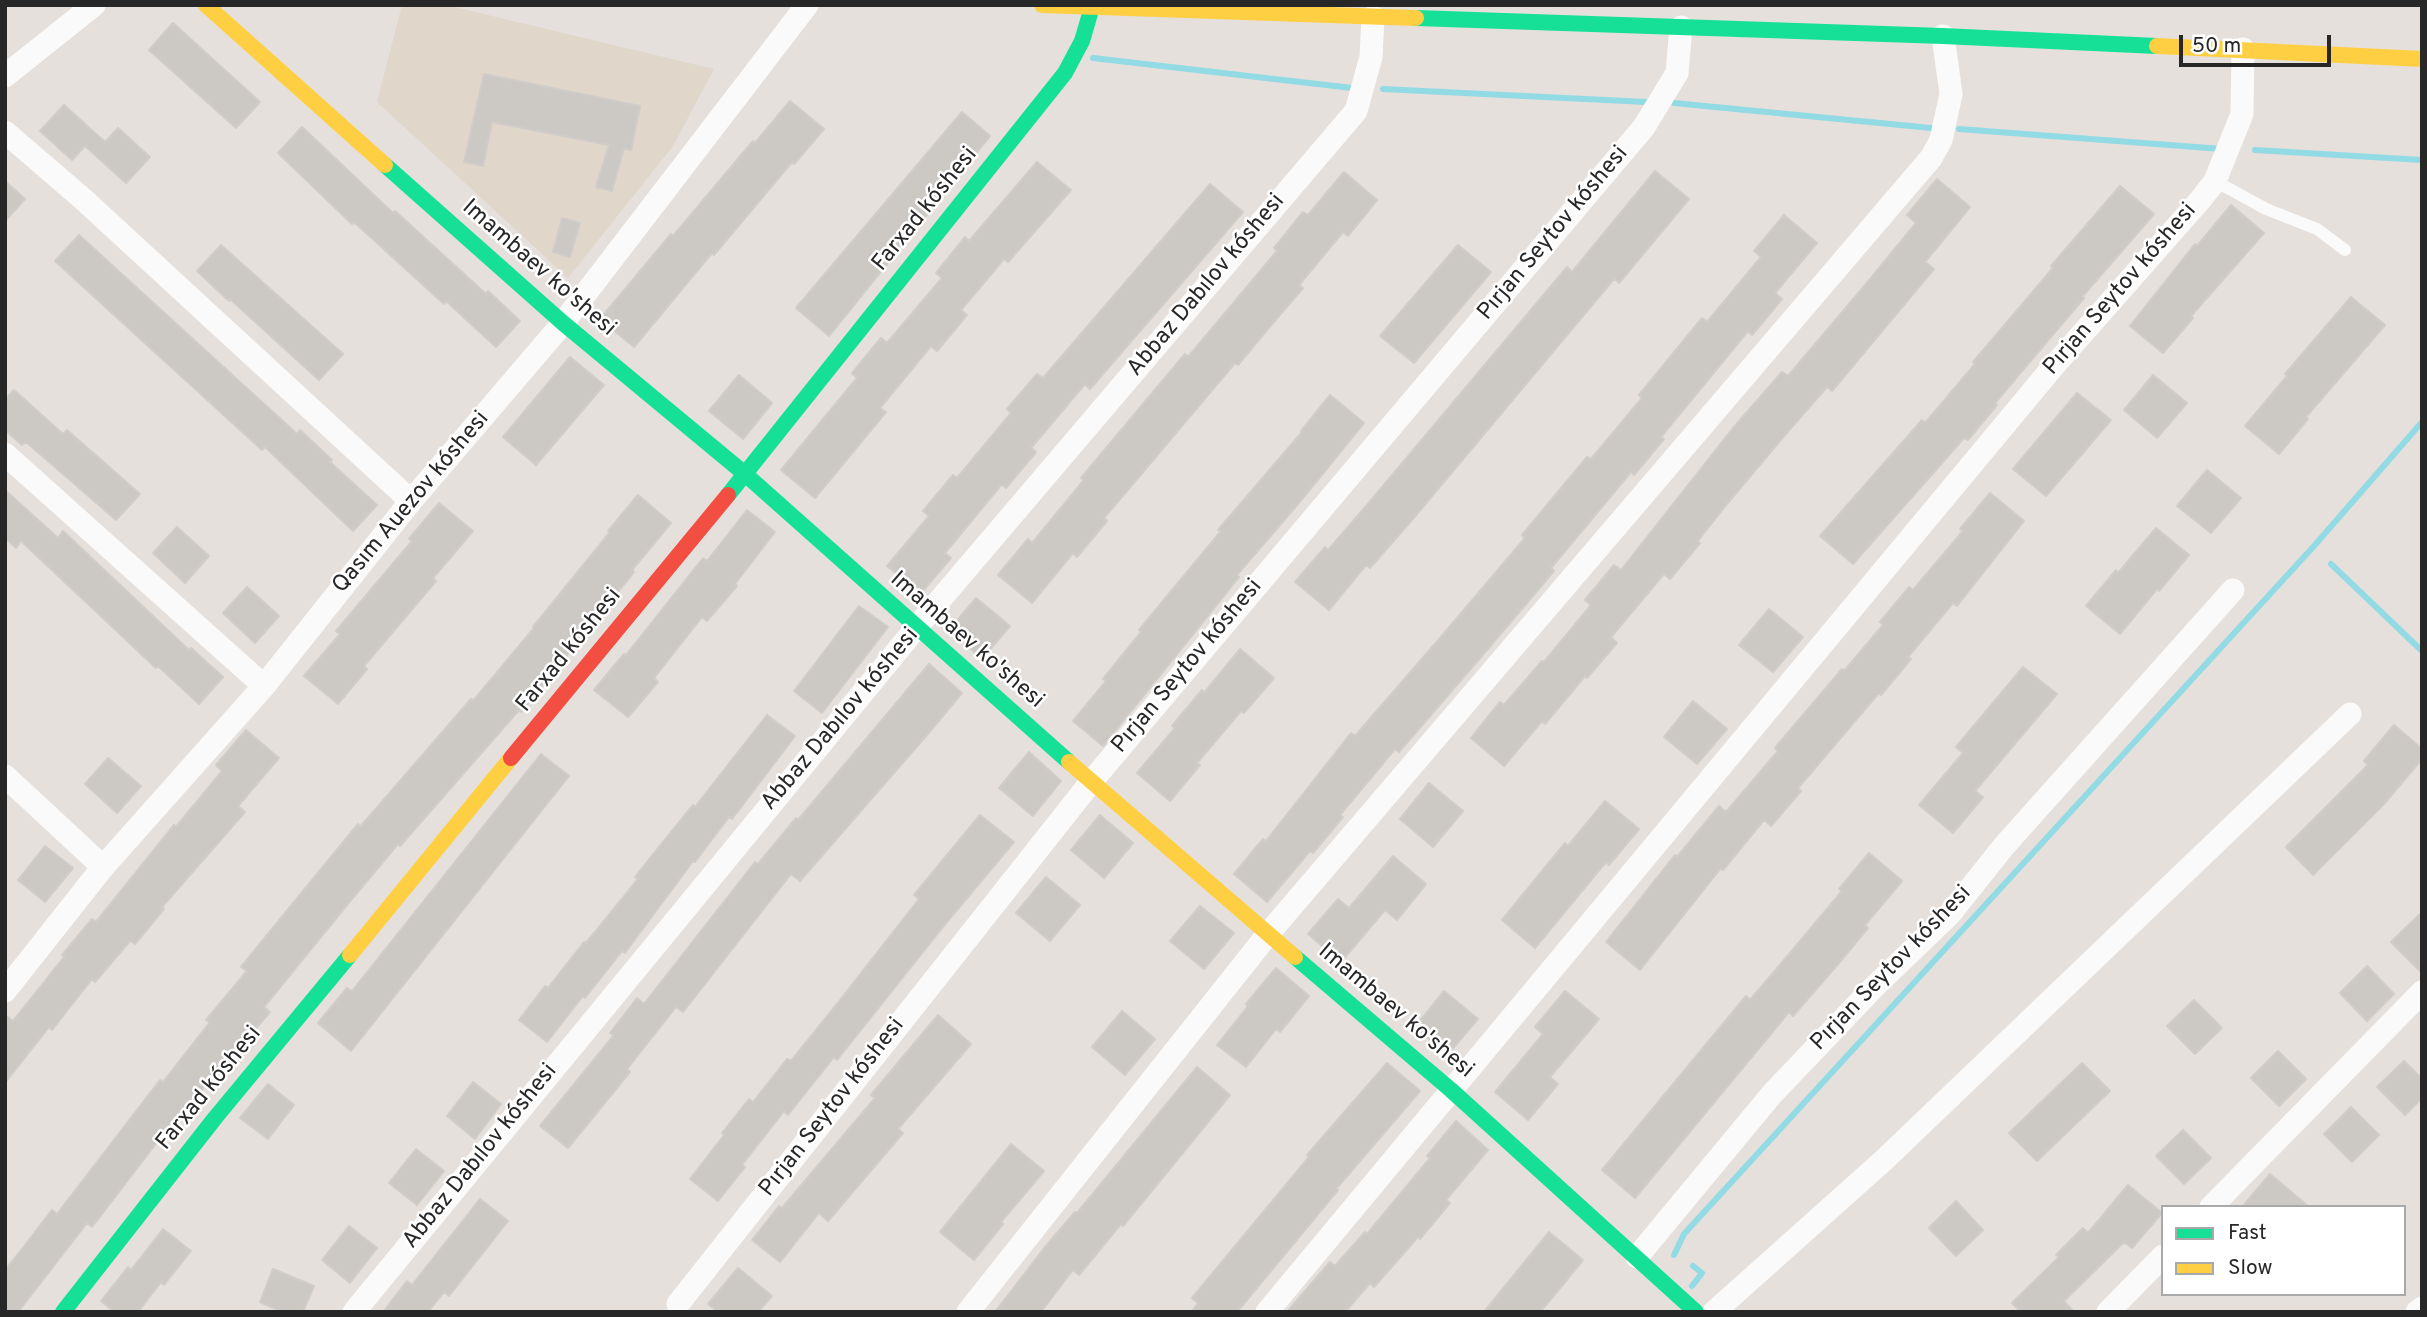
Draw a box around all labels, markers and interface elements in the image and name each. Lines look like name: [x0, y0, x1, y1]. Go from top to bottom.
scale bar: [2182, 21, 2334, 65]
text: 50 m: [2192, 33, 2241, 60]
street label: Pırjan Seytov kóshesi: [1473, 141, 1635, 327]
street label: Farxad kóshesi: [868, 142, 984, 278]
street label: Abbaz Dabılov kóshesi: [1122, 189, 1292, 383]
street label: Imambaev ko'shesi: [455, 195, 621, 343]
street label: Pırjan Seytov kóshesi: [2039, 198, 2203, 382]
street label: Qasım Auezov kóshesi: [328, 406, 496, 600]
street label: Imambaev ko'shesi: [883, 567, 1049, 715]
street label: Pırjan Seytov kóshesi: [1107, 574, 1269, 760]
street label: Farxad kóshesi: [512, 583, 628, 719]
street label: Abbaz Dabılov kóshesi: [756, 623, 926, 817]
street label: Pırjan Seytov kóshesi: [1806, 881, 1978, 1057]
street label: Imambaev ko'shesi: [1311, 939, 1479, 1085]
street label: Pırjan Seytov kóshesi: [755, 1013, 911, 1203]
street label: Farxad kóshesi: [152, 1021, 268, 1157]
street label: Abbaz Dabılov kóshesi: [398, 1059, 564, 1255]
legend: [2161, 1205, 2406, 1296]
text: Fast: [2228, 1220, 2267, 1247]
text: Slow: [2228, 1255, 2273, 1282]

